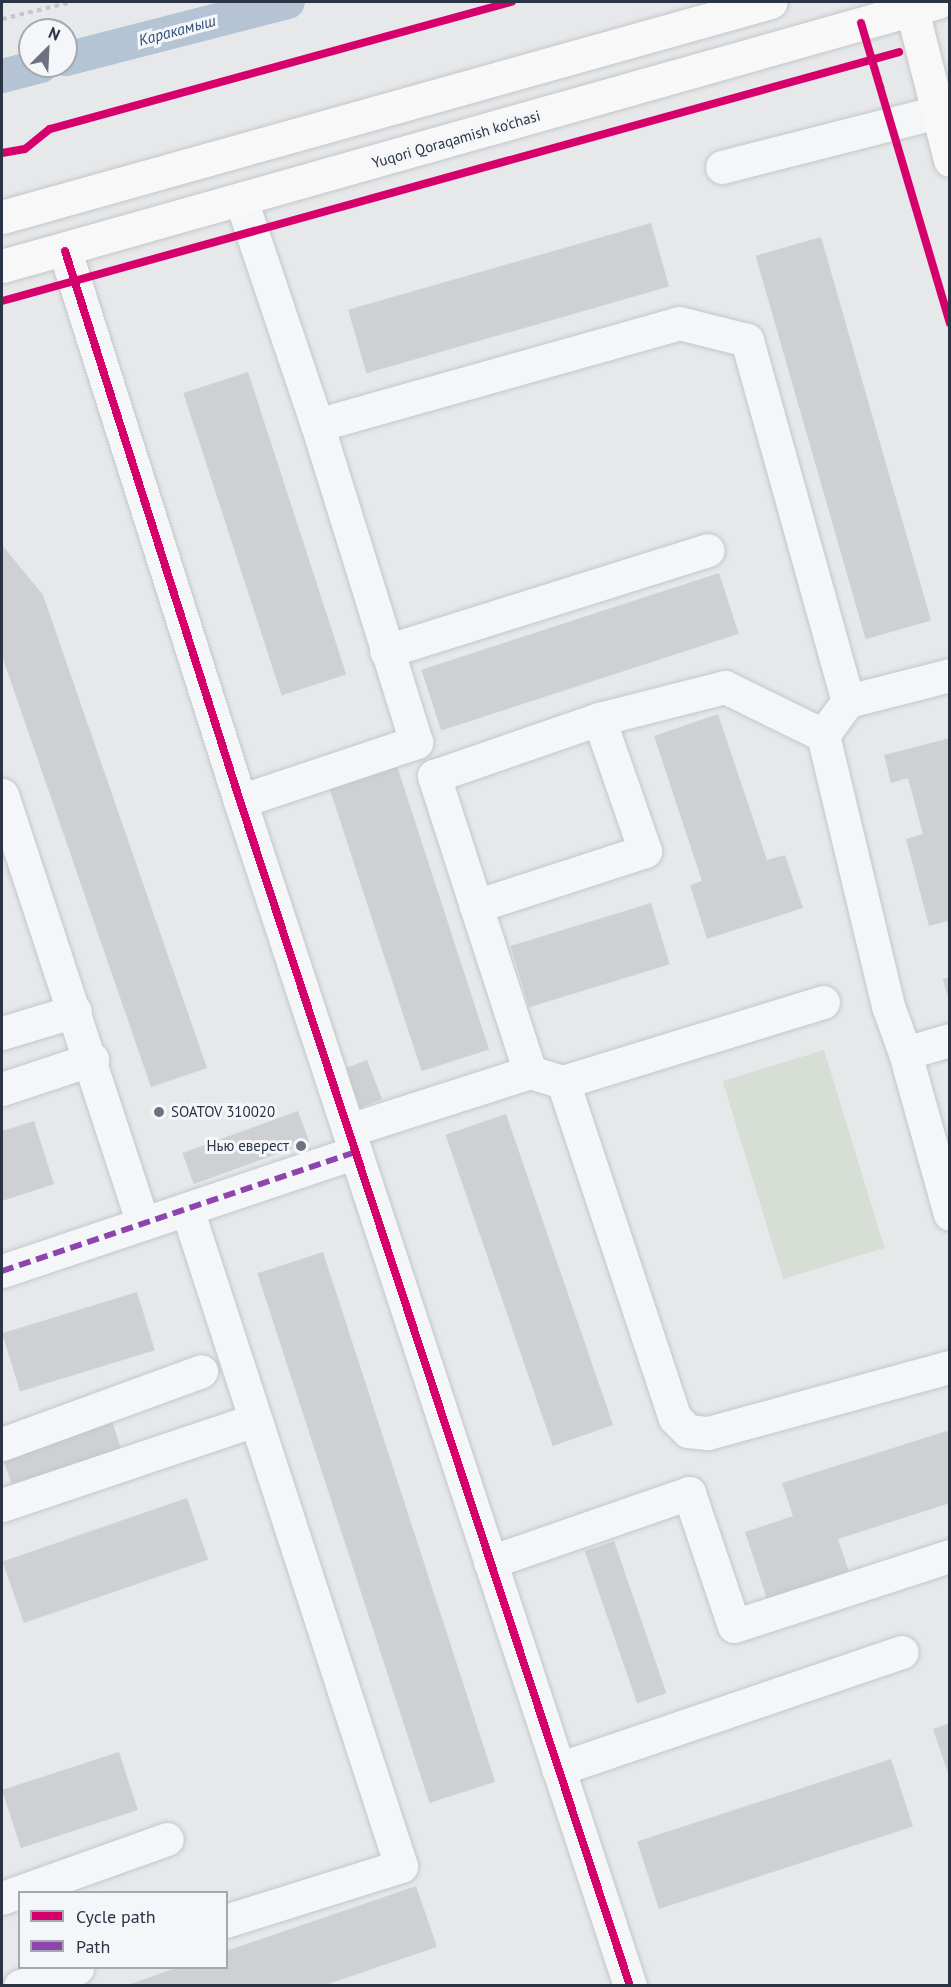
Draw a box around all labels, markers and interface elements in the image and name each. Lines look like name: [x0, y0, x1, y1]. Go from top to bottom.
water label: Каракамыш: [136, 10, 218, 50]
north arrow: [18, 18, 78, 78]
text: N: [46, 22, 63, 45]
street label: Yuqori Qoraqamish ko'chasi: [370, 106, 542, 172]
place label: SOATOV 310020: [171, 1103, 276, 1121]
marker: SOATOV 310020: [152, 1105, 166, 1119]
place label: Нью еверест: [206, 1137, 289, 1155]
marker: Нью еверест: [294, 1139, 308, 1153]
legend: [18, 1891, 228, 1969]
text: Cycle path: [76, 1905, 156, 1928]
text: Path: [76, 1935, 110, 1958]

